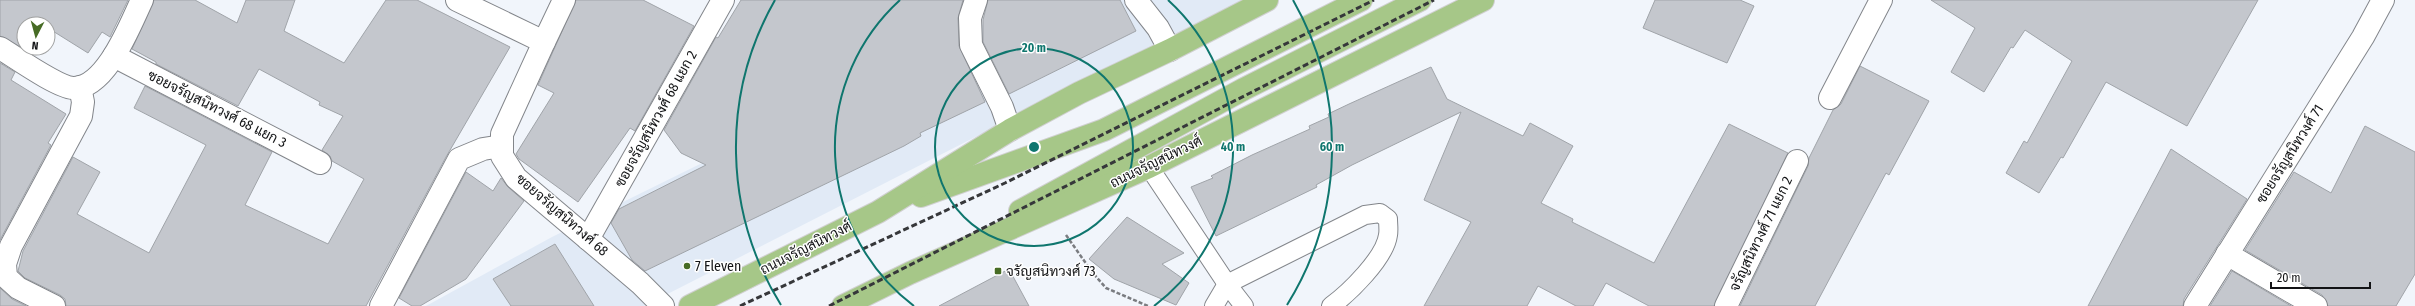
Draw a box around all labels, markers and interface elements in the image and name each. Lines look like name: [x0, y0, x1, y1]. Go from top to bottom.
north arrow: [16, 16, 56, 56]
text: N: [31, 39, 39, 52]
text: 20 m: [1021, 41, 1046, 55]
street label: ซอยจรัญสนิทวงศ์ 68 แยก 2: [611, 47, 701, 190]
street label: ซอยจรัญสนิทวงศ์ 68 แยก 3: [145, 66, 290, 151]
street label: ซอยจรัญสนิทวงศ์ 71: [2252, 101, 2327, 207]
street label: ถนนจรัญสนิทวงศ์: [1107, 131, 1205, 192]
centre of rings: [1027, 140, 1041, 154]
text: 40 m: [1221, 140, 1245, 154]
text: 60 m: [1320, 140, 1344, 154]
street label: ซอยจรัญสนิทวงศ์ 68: [512, 170, 612, 260]
street label: จรัญสนิทวงศ์ 71 แยก 2: [1725, 173, 1796, 294]
street label: ถนนจรัญสนิทวงศ์: [757, 217, 855, 278]
place label: 7 Eleven: [695, 258, 741, 275]
marker: 7 Eleven: [682, 261, 692, 271]
place label: จรัญสนิทวงศ์ 73: [1006, 262, 1096, 280]
scale bar: [2271, 264, 2370, 290]
marker: จรัญสนิทวงศ์ 73: [993, 266, 1003, 276]
text: 20 m: [2277, 271, 2301, 285]

